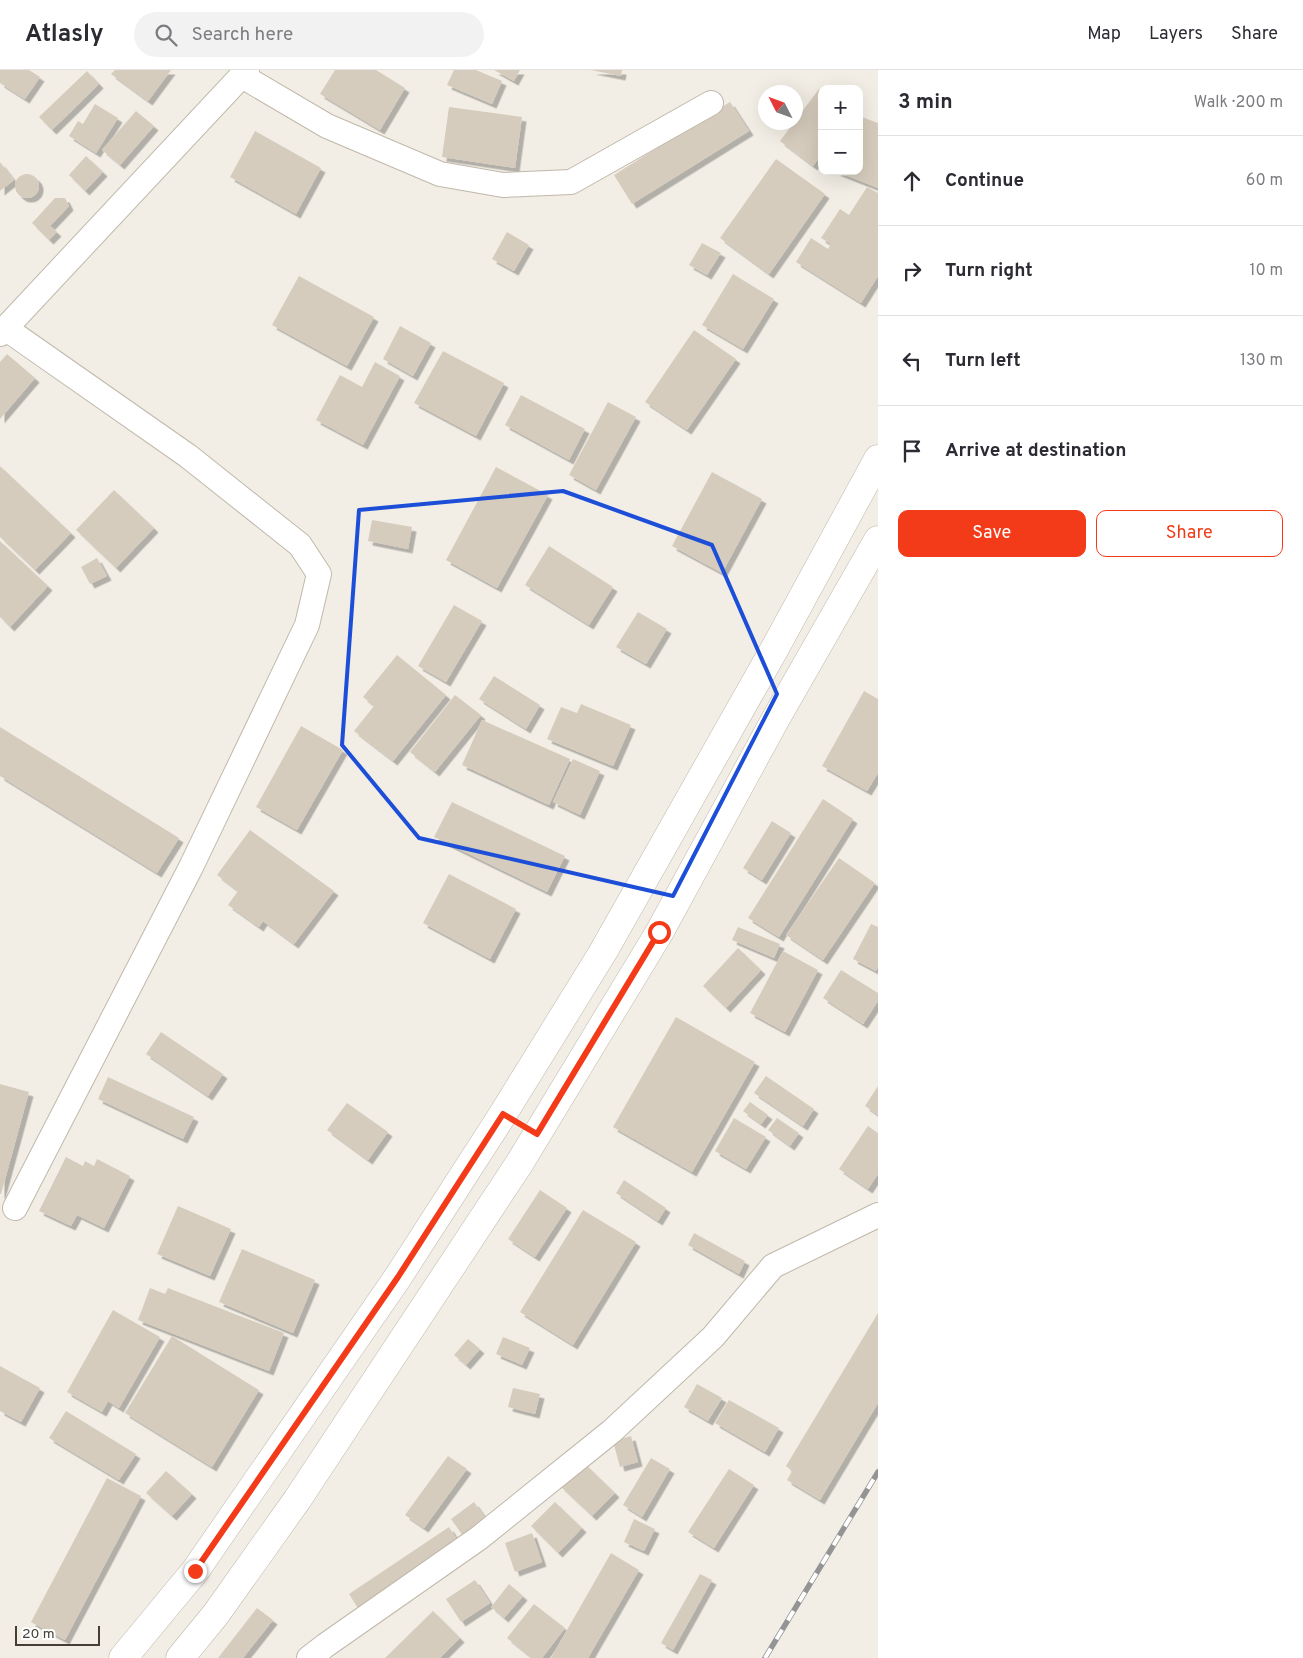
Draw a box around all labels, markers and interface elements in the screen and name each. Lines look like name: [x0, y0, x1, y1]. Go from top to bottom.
search box: [134, 12, 484, 57]
text: Atlasly: [25, 20, 104, 50]
icon: search: [152, 21, 180, 49]
text: Search here: [192, 23, 293, 47]
text: Map: [1087, 23, 1121, 46]
text: Layers: [1149, 23, 1203, 46]
text: Share: [1231, 23, 1278, 46]
north arrow: [758, 85, 803, 130]
map controls: [818, 85, 863, 175]
button: +: [818, 85, 863, 130]
text: 3 min: [898, 89, 953, 116]
text: Walk · 200 m: [1194, 93, 1283, 113]
button: −: [818, 130, 863, 175]
icon: ahead: [898, 167, 926, 195]
text: Continue: [945, 169, 1024, 193]
text: 60 m: [1246, 171, 1283, 191]
icon: right: [898, 257, 926, 285]
text: Turn right: [945, 259, 1033, 283]
text: 10 m: [1249, 261, 1283, 281]
icon: left: [898, 347, 926, 375]
text: Turn left: [945, 349, 1021, 373]
text: 130 m: [1240, 351, 1283, 371]
icon: arrive: [898, 437, 926, 465]
text: Arrive at destination: [945, 439, 1126, 463]
button: Save: [898, 510, 1086, 557]
button: Share: [1096, 510, 1283, 557]
route start: [648, 921, 671, 944]
route end: [184, 1560, 207, 1583]
scale bar: [15, 1623, 100, 1646]
text: 20 m: [22, 1626, 55, 1643]

